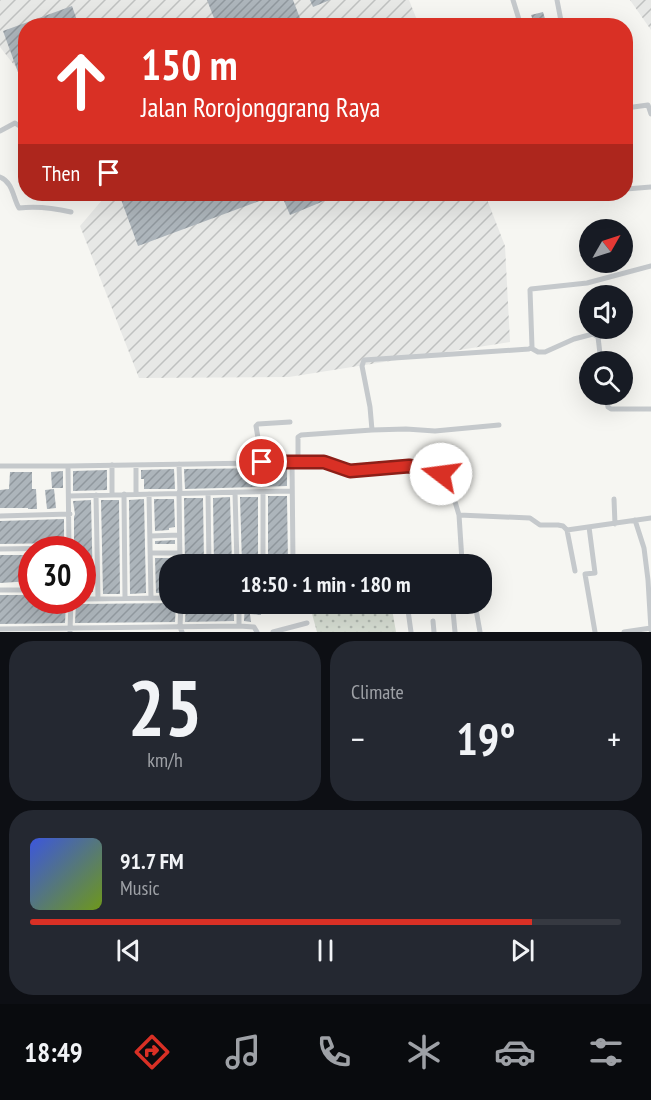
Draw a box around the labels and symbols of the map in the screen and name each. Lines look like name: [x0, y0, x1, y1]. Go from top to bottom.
north arrow: [579, 219, 633, 273]
pin: [236, 436, 287, 487]
position arrow: [409, 442, 473, 506]
speed limit sign: 30: [18, 536, 96, 614]

